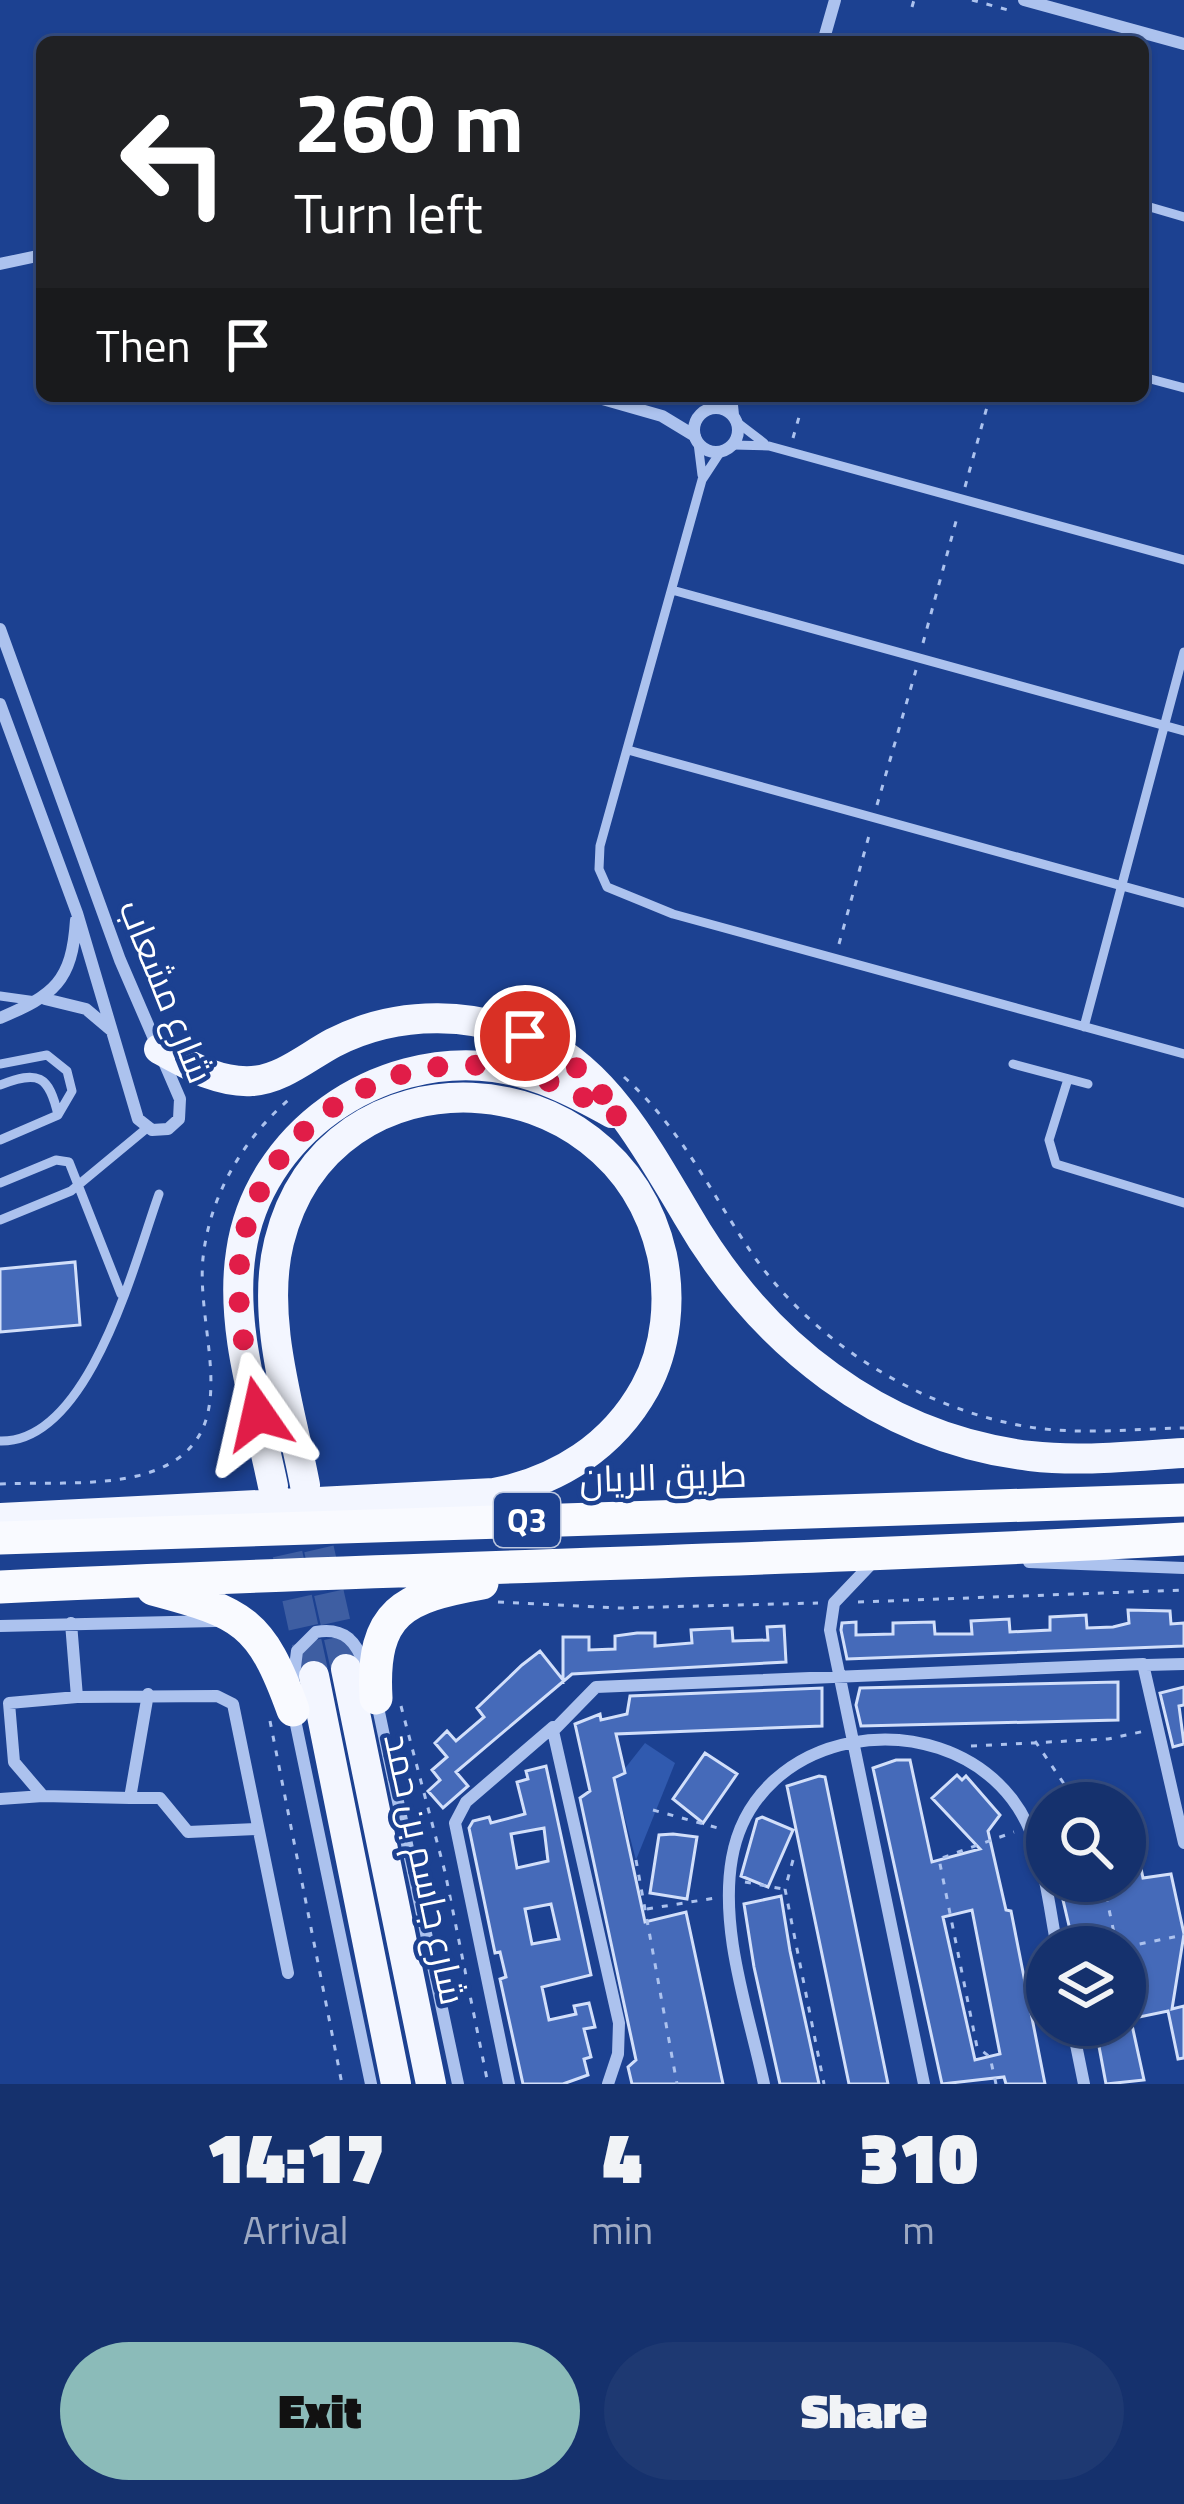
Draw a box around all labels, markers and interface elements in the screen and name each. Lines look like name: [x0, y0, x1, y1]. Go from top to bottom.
text: 260 m: [294, 57, 524, 185]
icon: left: [96, 84, 252, 240]
text: Turn left: [294, 172, 483, 254]
text: Then: [96, 311, 191, 379]
icon: arrive: [215, 312, 281, 378]
street label: شارع مشعاب: [105, 891, 229, 1091]
pin: [474, 985, 576, 1087]
icon: arrive: [492, 1003, 558, 1069]
position arrow: [195, 1351, 321, 1477]
street label: طريق الريان: [578, 1446, 748, 1506]
road number: Q3: [494, 1493, 560, 1547]
street label: شارع جاسم بن حمد: [370, 1728, 482, 2010]
map controls: [1026, 1782, 1146, 2046]
button: search: [1026, 1782, 1146, 1902]
button: layers: [1026, 1926, 1146, 2046]
text: 14:17: [206, 2101, 385, 2211]
text: 4: [602, 2101, 642, 2211]
text: 310: [859, 2101, 978, 2211]
text: Arrival: [243, 2200, 348, 2259]
text: min: [591, 2200, 653, 2259]
text: m: [902, 2200, 935, 2259]
button: Exit: [60, 2342, 580, 2480]
button: Share: [604, 2342, 1124, 2480]

